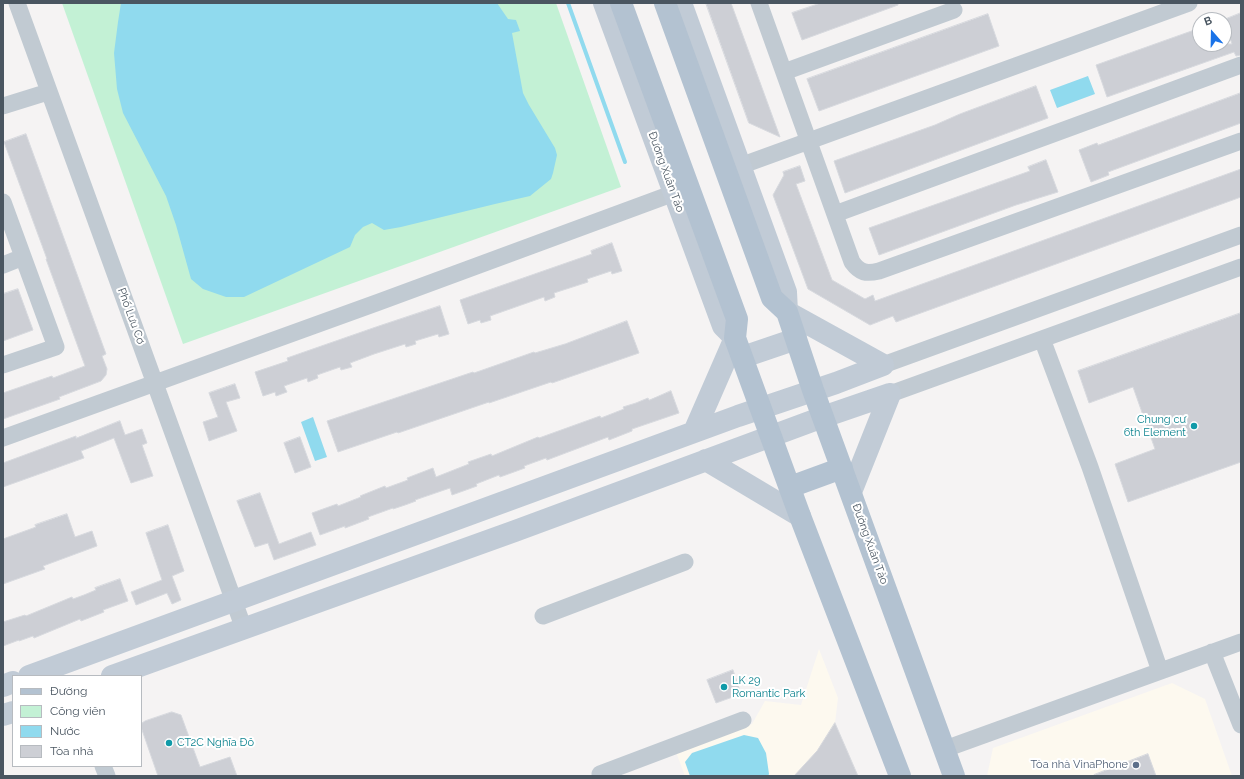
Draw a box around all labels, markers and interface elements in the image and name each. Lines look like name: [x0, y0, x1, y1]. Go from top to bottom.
north arrow: [1192, 12, 1232, 52]
text: B: [1202, 14, 1214, 29]
street label: Đường Xuân Tảo: [645, 130, 687, 214]
street label: Phố Lưu Cơ: [115, 286, 147, 346]
place label: Chung cư 6th Element: [1124, 413, 1186, 439]
marker: Chung cư 6th Element: [1189, 421, 1199, 431]
street label: Đường Xuân Tảo: [849, 502, 891, 586]
place label: LK 29 Romantic Park: [732, 674, 805, 700]
legend: [12, 675, 142, 767]
marker: LK 29 Romantic Park: [719, 682, 729, 692]
text: Đường: [50, 684, 87, 698]
text: Công viên: [50, 704, 106, 718]
text: Nước: [50, 724, 80, 738]
place label: CT2C Nghĩa Đô: [177, 736, 254, 750]
marker: CT2C Nghĩa Đô: [164, 738, 174, 748]
text: Tòa nhà: [50, 744, 93, 758]
place label: Tòa nhà VinaPhone: [1031, 758, 1128, 772]
marker: Tòa nhà VinaPhone: [1131, 760, 1141, 770]

